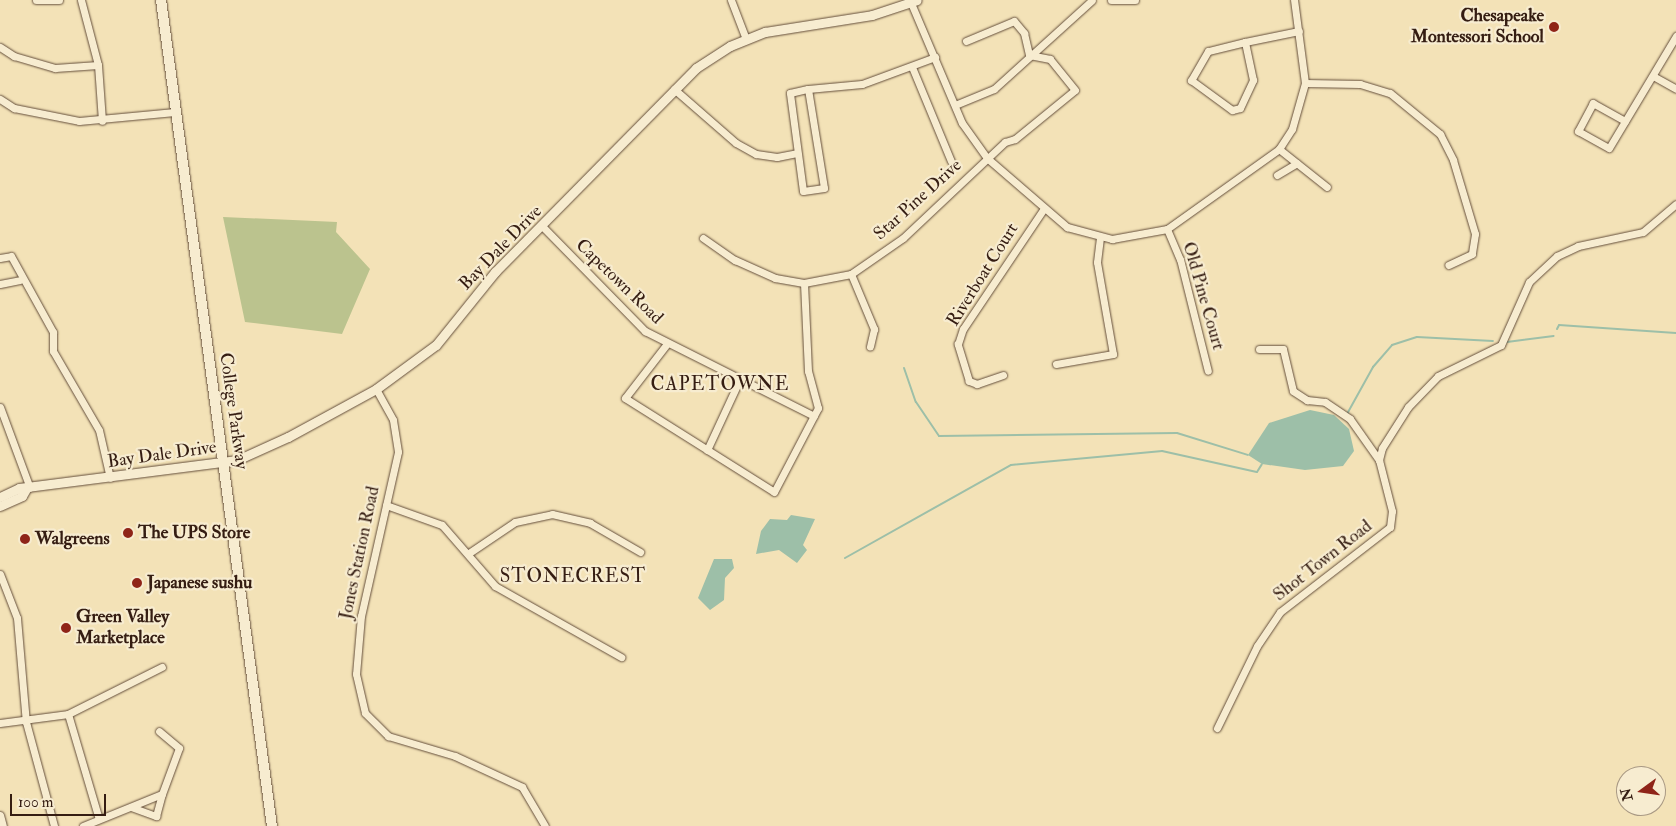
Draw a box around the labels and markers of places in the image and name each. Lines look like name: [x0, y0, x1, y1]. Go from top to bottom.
place label: Chesapeake Montessori School: [1411, 6, 1544, 48]
marker: Chesapeake Montessori School: [1548, 21, 1560, 33]
place label: The UPS Store: [138, 522, 250, 544]
marker: The UPS Store: [122, 527, 134, 539]
place label: Walgreens: [35, 528, 110, 550]
marker: Walgreens: [19, 533, 31, 545]
place label: Japanese sushu: [147, 572, 252, 594]
marker: Japanese sushu: [131, 577, 143, 589]
place label: Green Valley Marketplace: [76, 607, 169, 650]
marker: Green Valley Marketplace: [60, 622, 72, 634]

